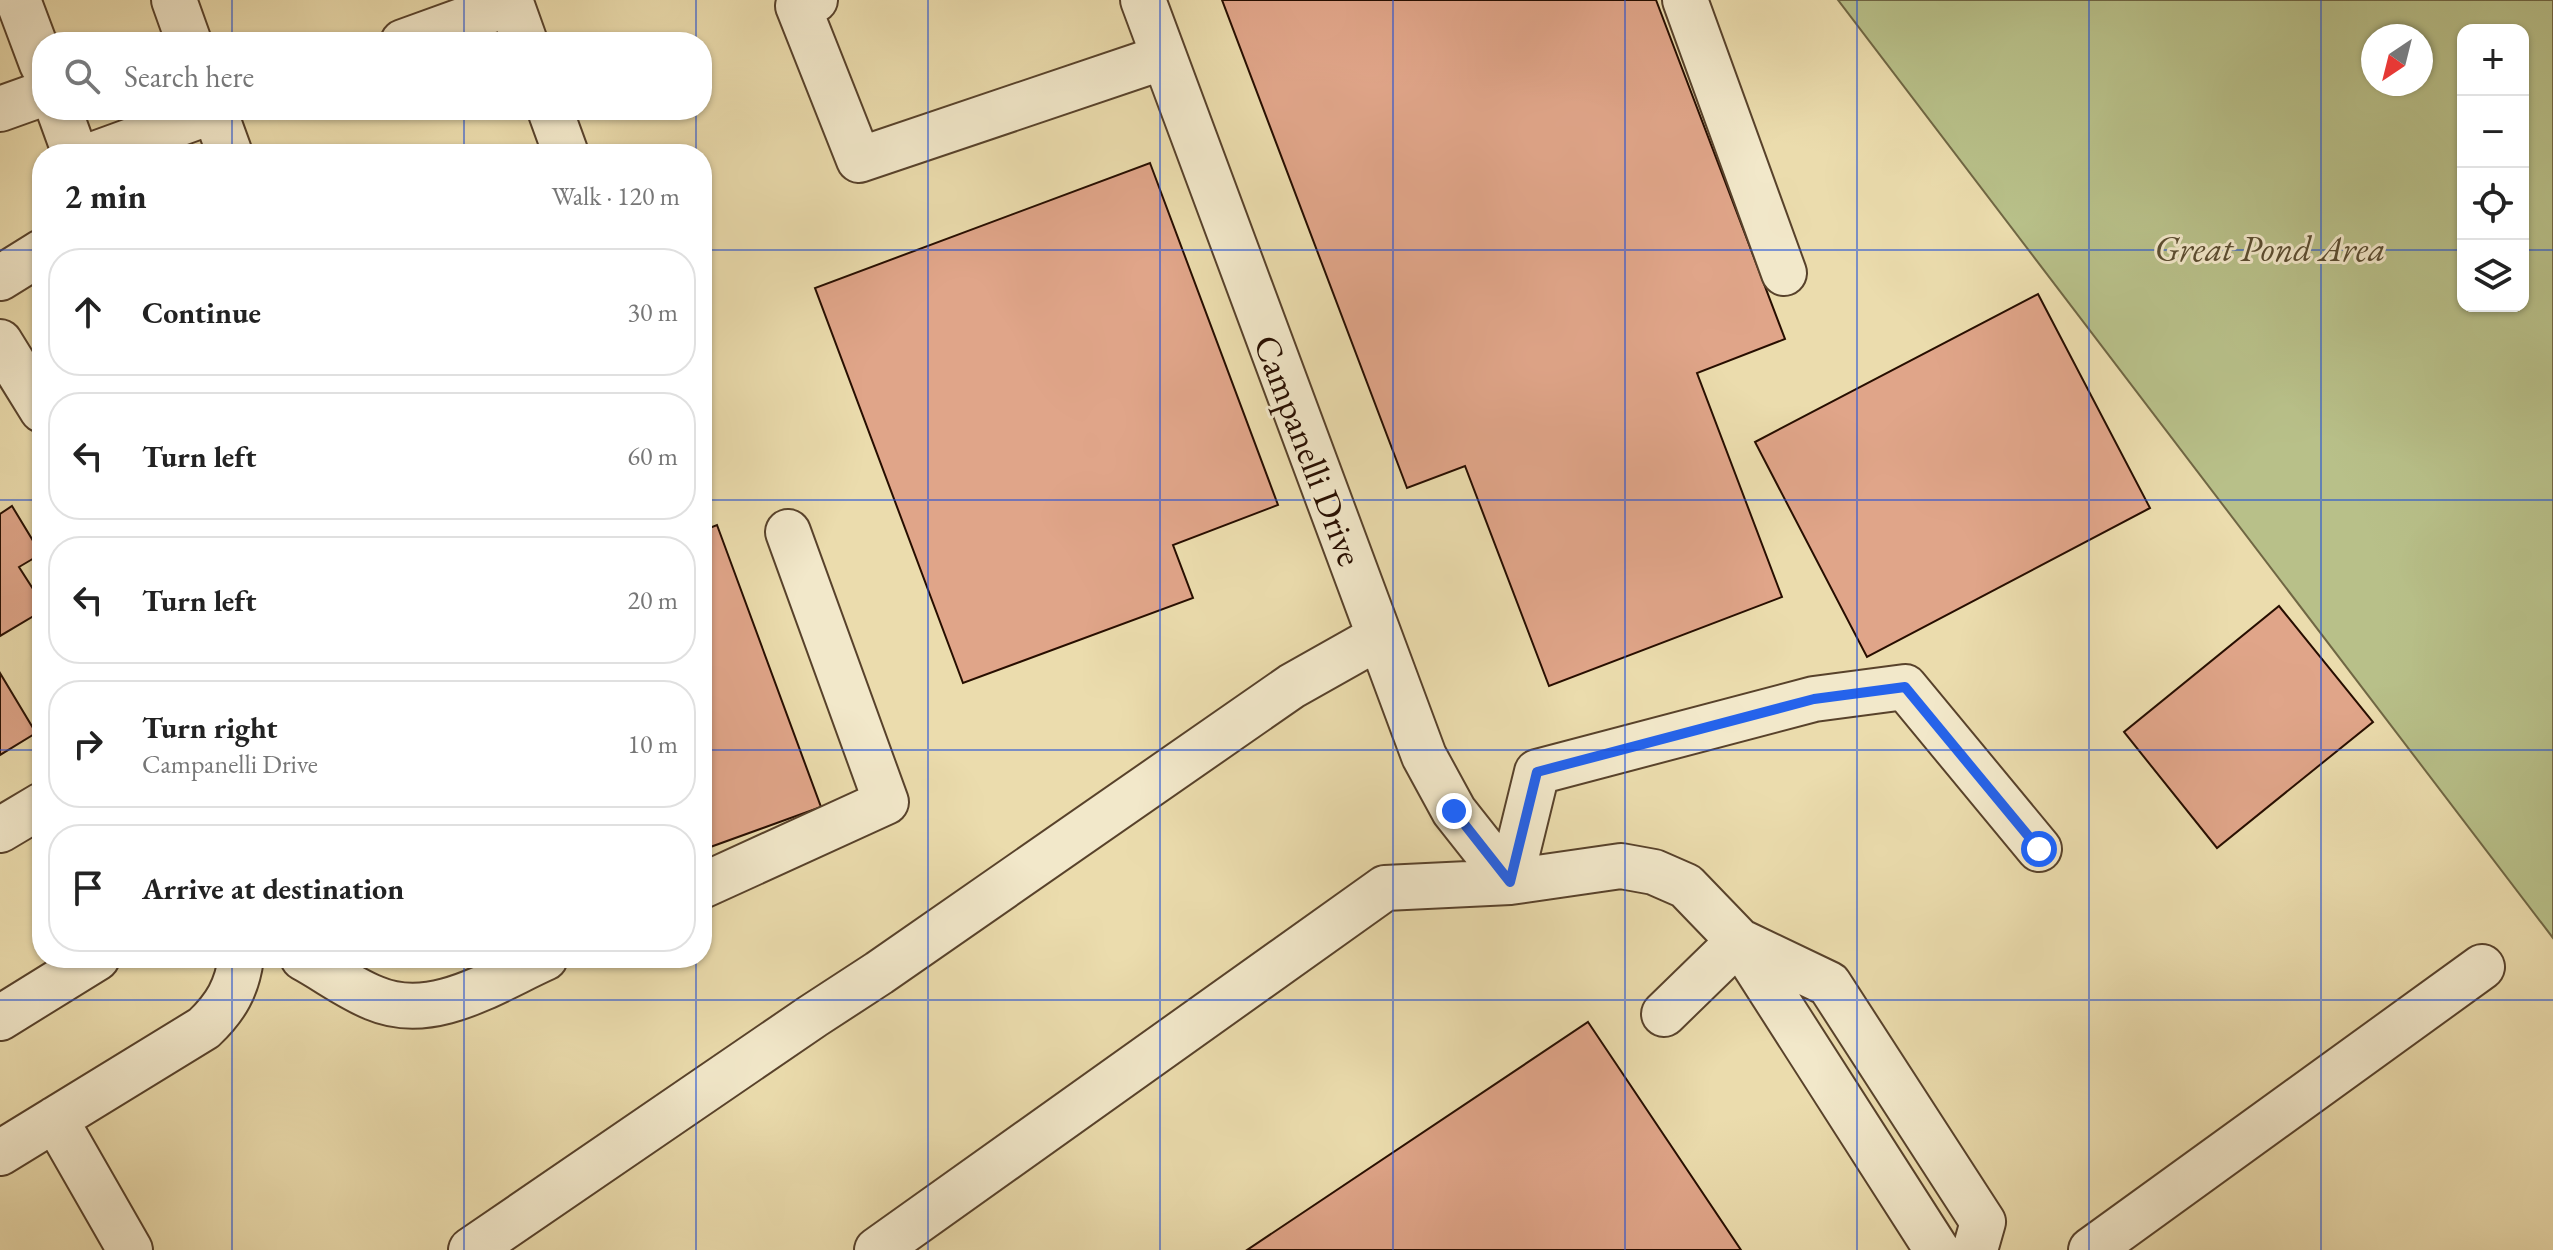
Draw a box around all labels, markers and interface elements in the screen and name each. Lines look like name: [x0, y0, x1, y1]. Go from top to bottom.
north arrow: [2361, 24, 2433, 96]
map controls: [2457, 24, 2529, 312]
button: +: [2457, 24, 2529, 96]
search box: [32, 32, 712, 120]
icon: search: [60, 54, 104, 98]
text: Search here: [124, 57, 254, 96]
button: −: [2457, 96, 2529, 168]
button: locate: [2457, 168, 2529, 240]
text: 2 min: [64, 174, 147, 218]
text: Walk · 120 m: [552, 179, 680, 213]
park label: Great Pond Area: [2154, 225, 2386, 272]
button: layers: [2457, 240, 2529, 312]
icon: ahead: [66, 290, 110, 334]
text: Continue: [142, 293, 261, 332]
text: 30 m: [628, 295, 678, 329]
street label: Campanelli Drive: [1243, 328, 1374, 572]
icon: left: [66, 434, 110, 478]
text: Turn left: [142, 437, 256, 476]
text: 60 m: [628, 439, 678, 473]
icon: left: [66, 578, 110, 622]
text: Turn left: [142, 581, 256, 620]
text: 20 m: [628, 583, 678, 617]
text: Turn right: [142, 708, 278, 747]
icon: right: [66, 722, 110, 766]
text: 10 m: [628, 727, 678, 761]
text: Campanelli Drive: [142, 747, 318, 781]
route end: [1436, 793, 1472, 829]
route start: [2021, 831, 2057, 867]
icon: arrive: [66, 866, 110, 910]
text: Arrive at destination: [142, 869, 404, 908]

